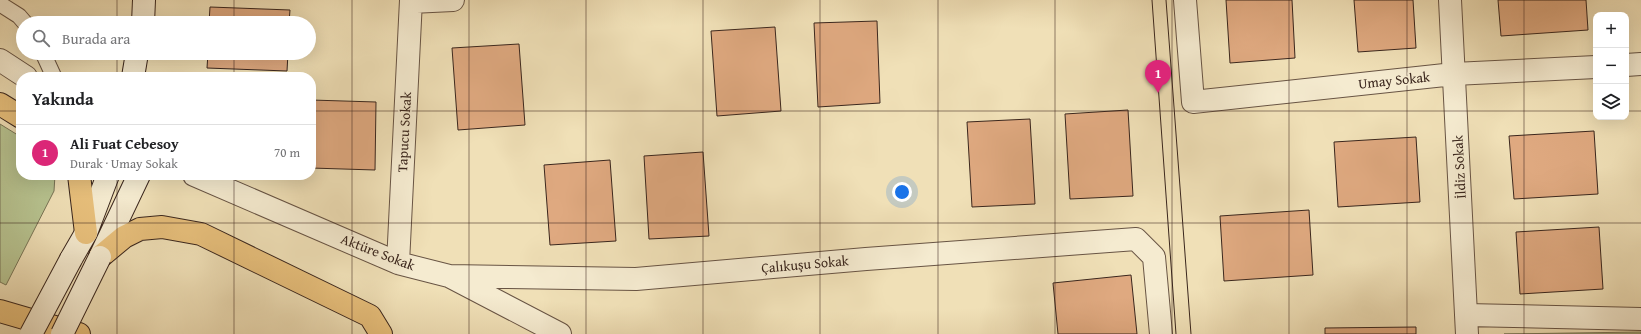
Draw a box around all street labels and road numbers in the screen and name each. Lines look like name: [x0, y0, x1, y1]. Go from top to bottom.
street label: Umay Sokak: [1357, 66, 1432, 94]
street label: Tapucu Sokak: [392, 90, 416, 173]
street label: İldiz Sokak: [1447, 134, 1471, 199]
street label: Aktüre Sokak: [338, 229, 419, 276]
street label: Çalıkuşu Sokak: [760, 250, 850, 278]

